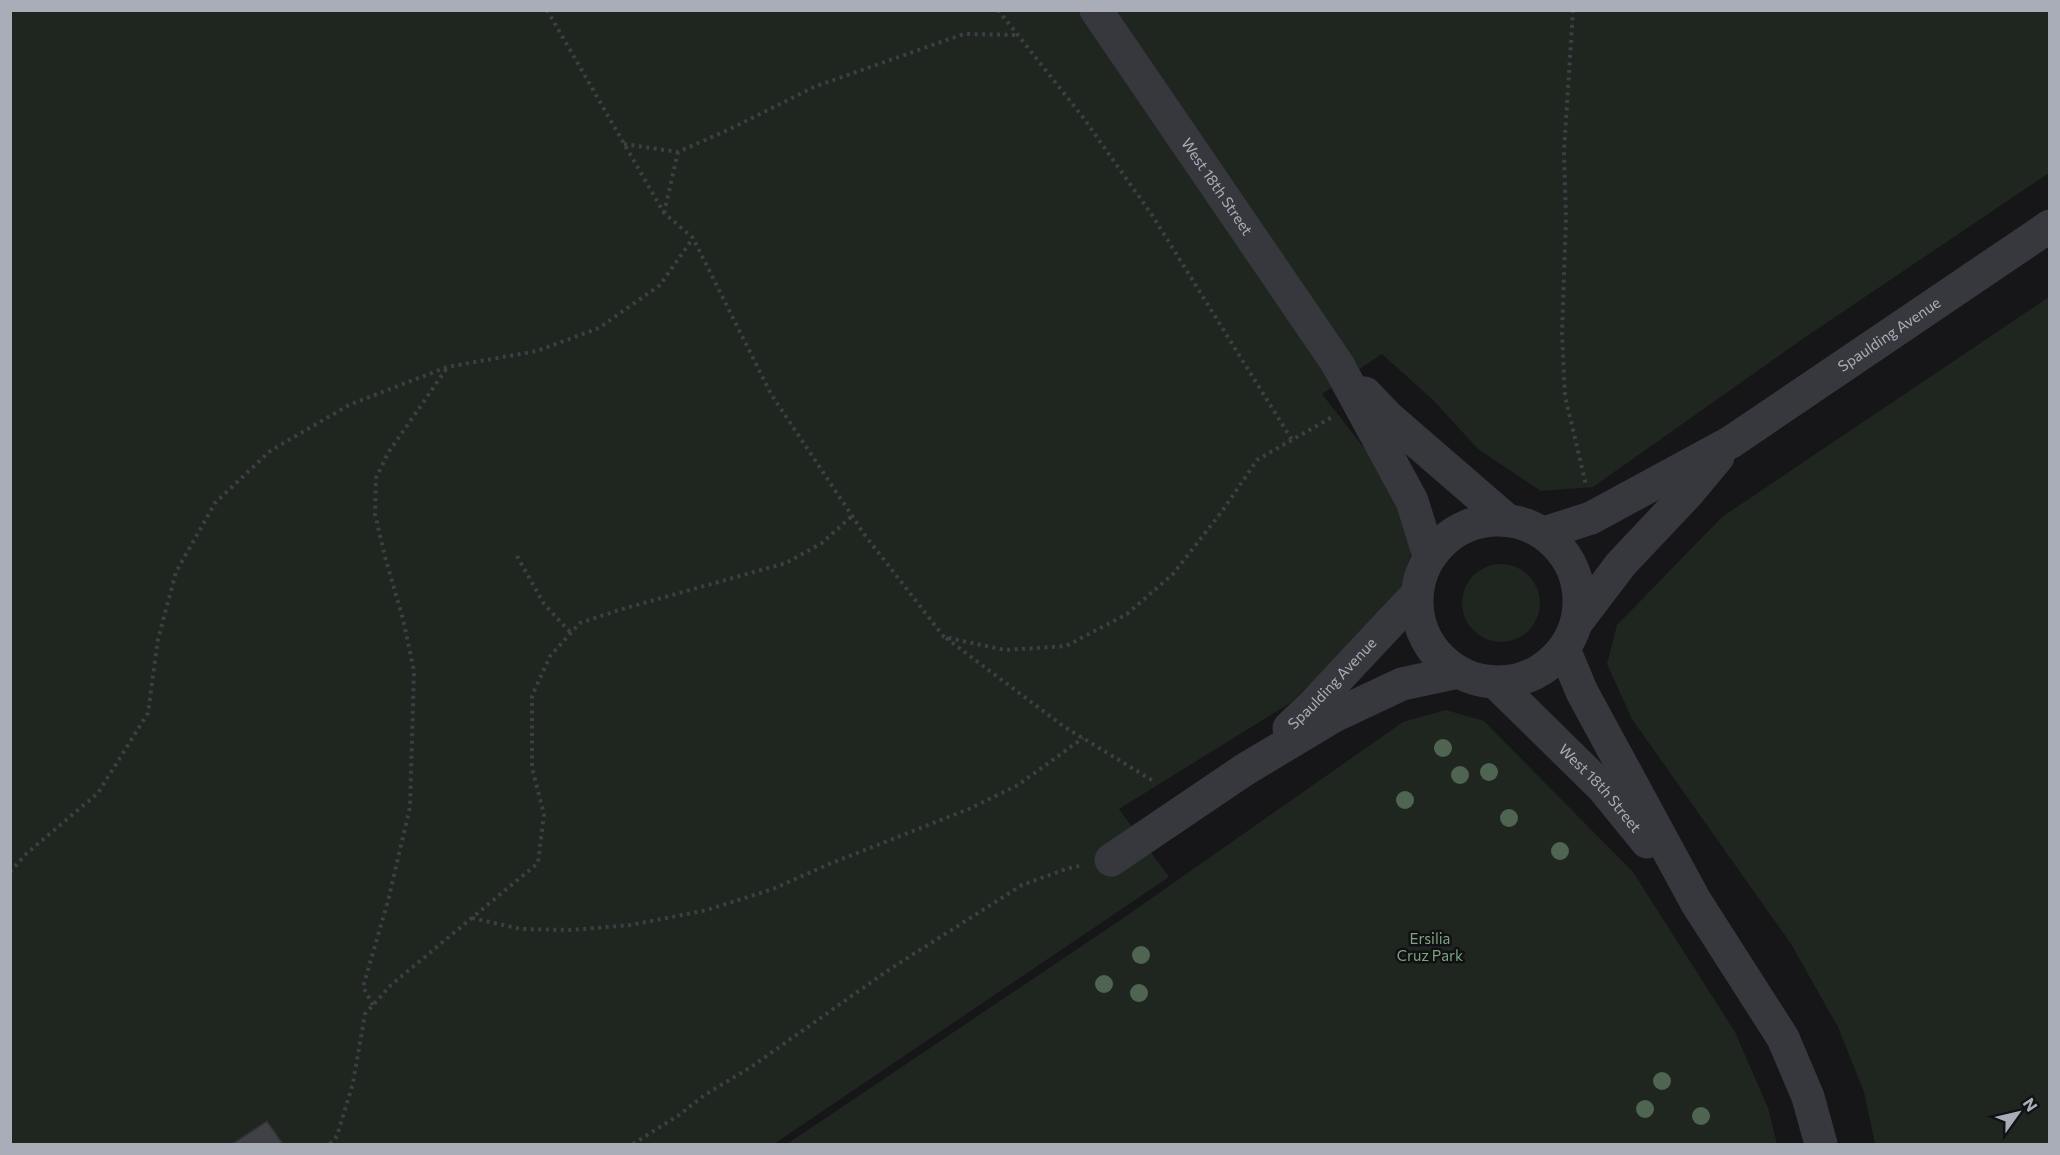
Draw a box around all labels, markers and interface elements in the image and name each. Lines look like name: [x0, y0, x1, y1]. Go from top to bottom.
street label: West 18th Street: [1178, 134, 1257, 238]
street label: Spaulding Avenue: [1834, 293, 1944, 375]
street label: Spaulding Avenue: [1284, 633, 1380, 732]
street label: West 18th Street: [1555, 740, 1645, 836]
park label: Ersilia Cruz Park: [1397, 929, 1463, 964]
north arrow: [1988, 1083, 2048, 1143]
text: N: [2020, 1094, 2042, 1115]

